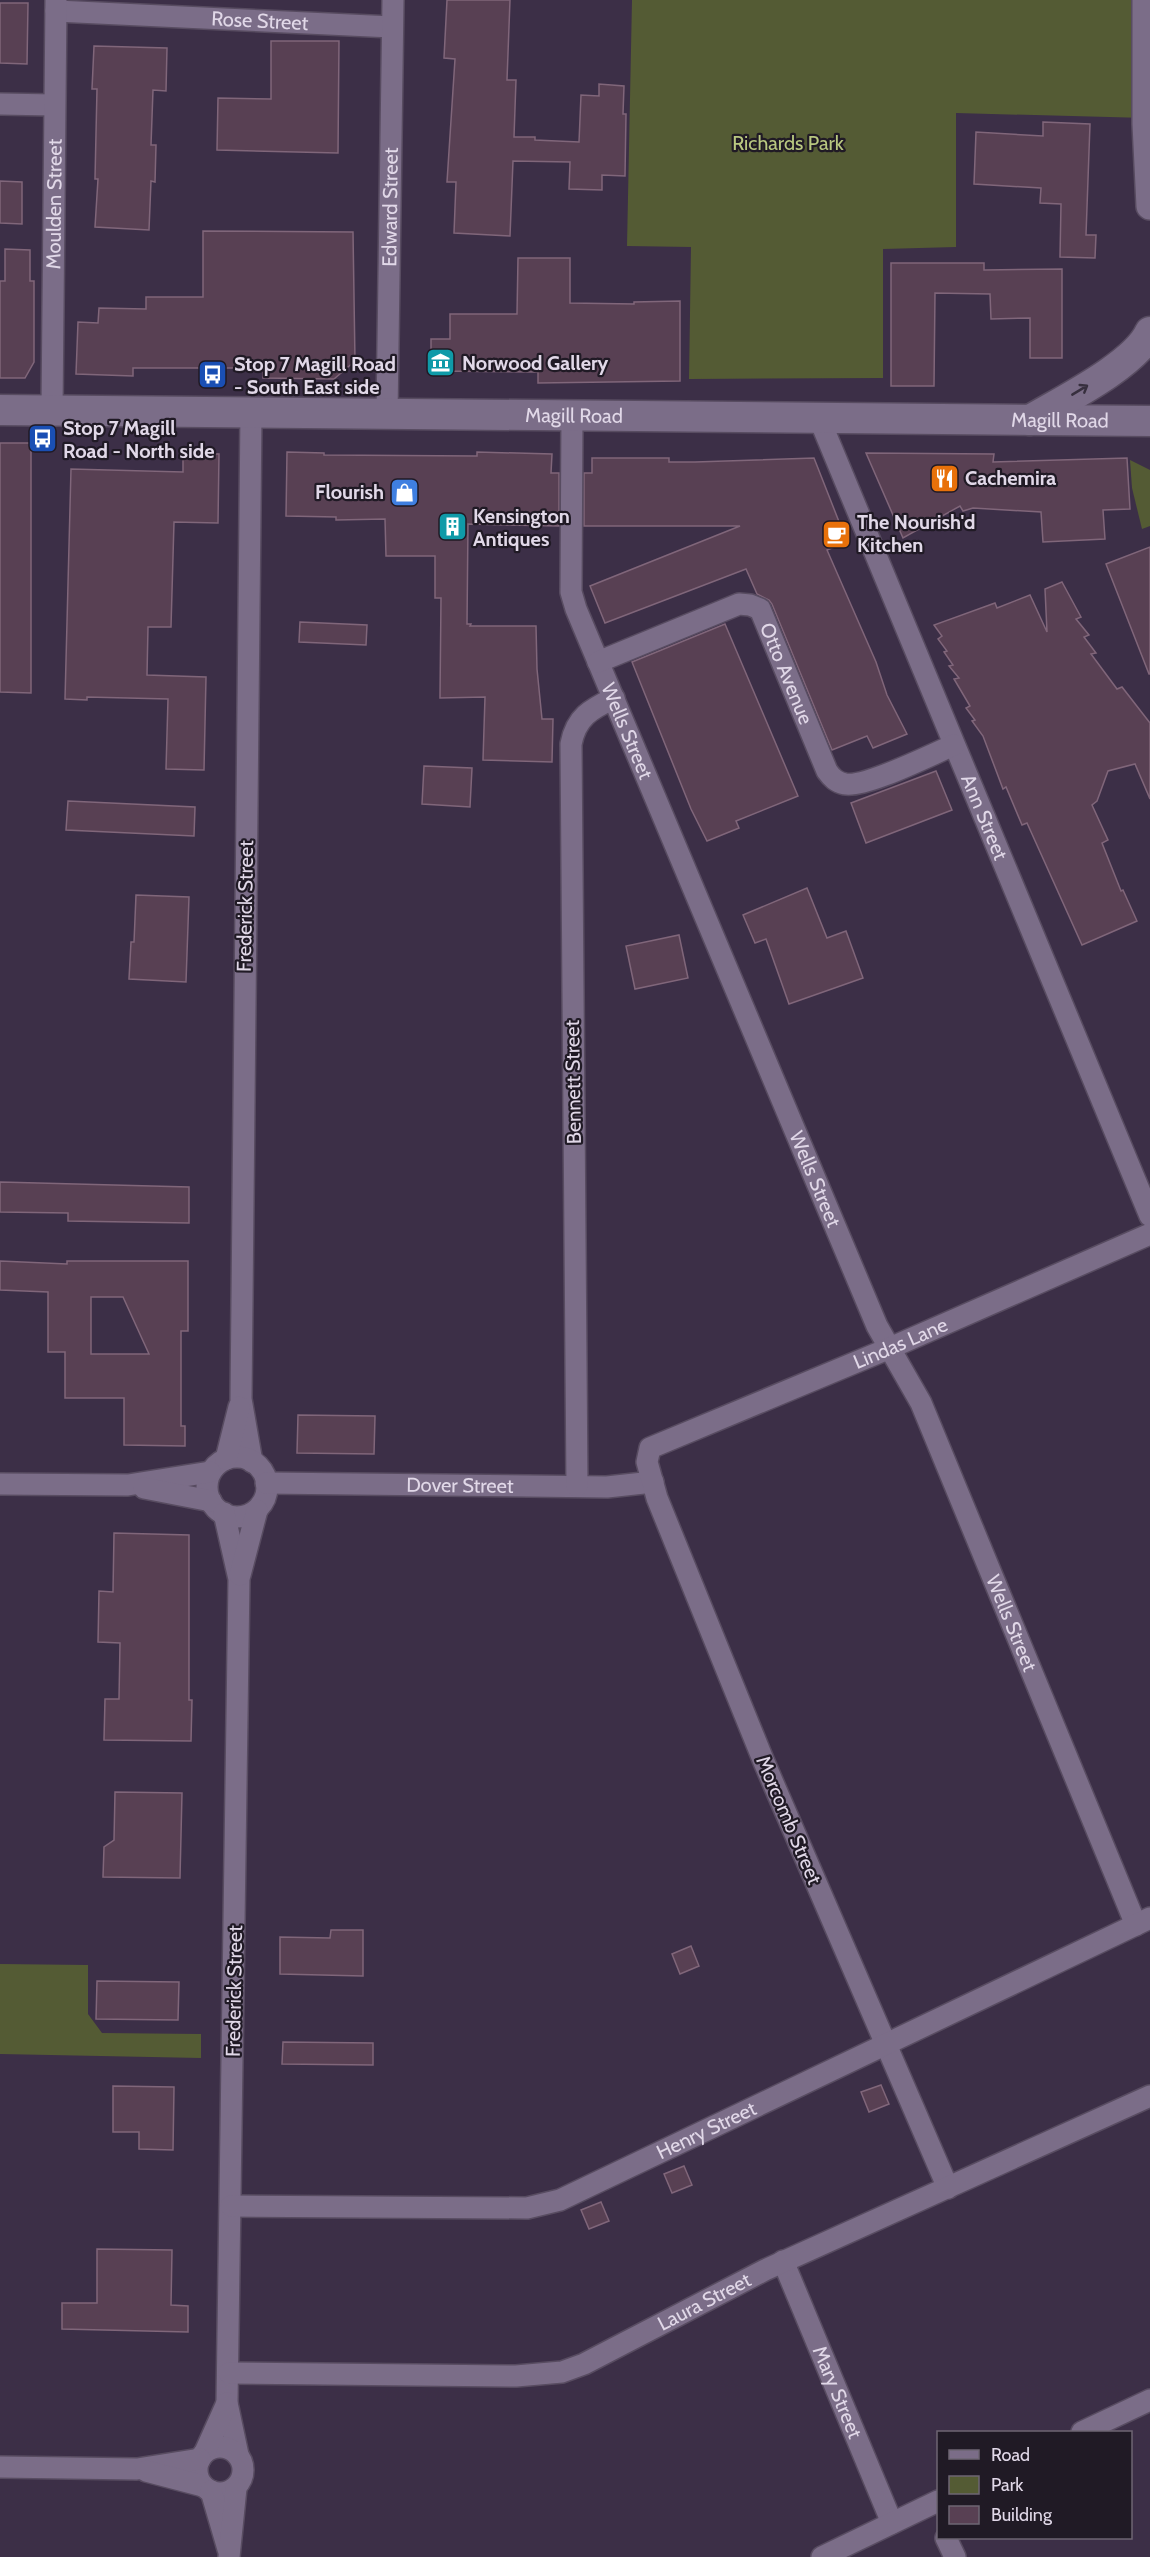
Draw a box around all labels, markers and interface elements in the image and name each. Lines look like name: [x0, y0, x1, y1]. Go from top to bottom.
street label: Rose Street: [211, 6, 309, 35]
park label: Richards Park: [732, 131, 844, 155]
street label: Moulden Street: [41, 138, 67, 269]
street label: Edward Street: [377, 147, 403, 267]
museum icon: Norwood Gallery: [425, 347, 457, 379]
place label: Norwood Gallery: [462, 351, 609, 375]
place label: Stop 7 Magill Road - South East side: [234, 352, 396, 399]
bus stop icon: Stop 7 Magill Road - South East side: [197, 359, 229, 391]
one-way arrow: [1071, 383, 1088, 395]
street label: Magill Road: [525, 403, 623, 428]
street label: Magill Road: [1011, 408, 1109, 433]
place label: Stop 7 Magill Road - North side: [63, 416, 215, 463]
bus stop icon: Stop 7 Magill Road - North side: [26, 423, 58, 455]
restaurant icon: Cachemira: [928, 462, 960, 494]
place label: Cachemira: [965, 466, 1056, 490]
shop icon: Flourish: [389, 476, 421, 508]
place label: Flourish: [315, 480, 384, 504]
place label: Kensington Antiques: [473, 504, 570, 551]
place label: The Nourish'd Kitchen: [857, 510, 975, 557]
building icon: Kensington Antiques: [436, 511, 468, 543]
cafe icon: The Nourish'd Kitchen: [820, 518, 852, 550]
street label: Otto Avenue: [755, 619, 818, 728]
street label: Wells Street: [596, 679, 658, 783]
street label: Ann Street: [956, 771, 1013, 864]
street label: Frederick Street: [232, 840, 258, 972]
street label: Bennett Street: [560, 1019, 586, 1144]
street label: Wells Street: [784, 1127, 846, 1231]
street label: Lindas Lane: [850, 1312, 951, 1374]
street label: Dover Street: [406, 1473, 514, 1498]
street label: Wells Street: [981, 1571, 1042, 1675]
street label: Morcomb Street: [751, 1752, 827, 1888]
street label: Frederick Street: [221, 1925, 247, 2057]
street label: Henry Street: [652, 2096, 760, 2164]
street label: Laura Street: [653, 2267, 755, 2336]
street label: Mary Street: [808, 2342, 868, 2442]
legend: [937, 2431, 1132, 2539]
text: Road: [991, 2444, 1030, 2466]
text: Park: [991, 2474, 1024, 2496]
text: Building: [991, 2504, 1053, 2526]

